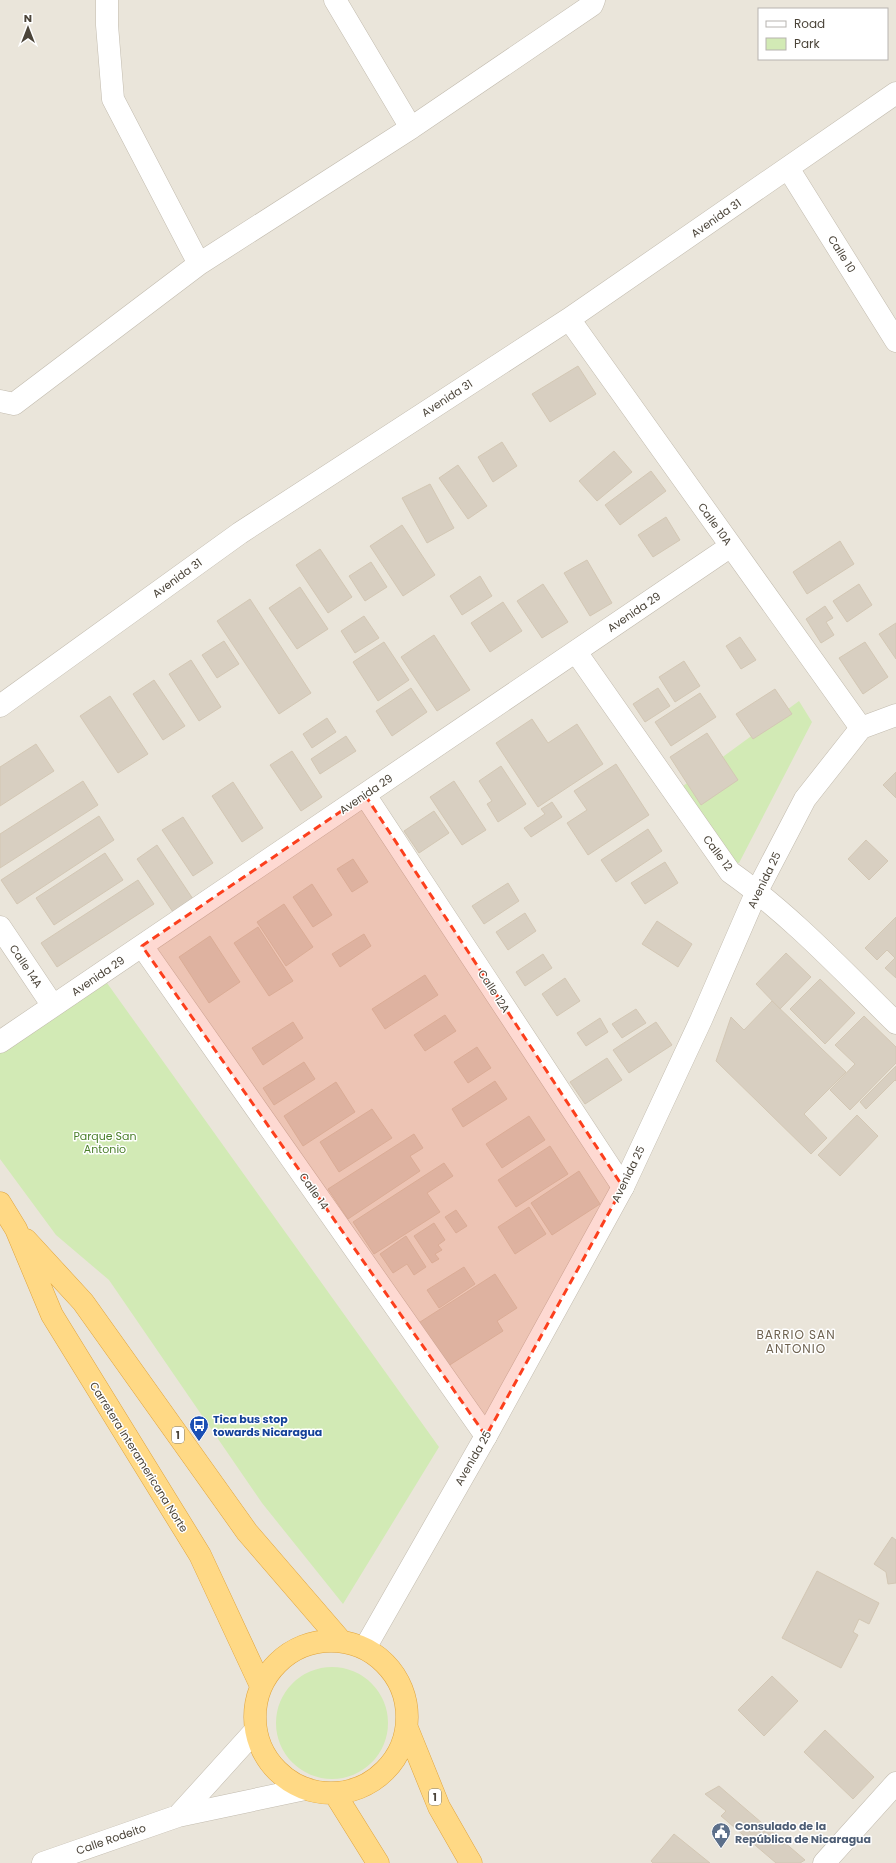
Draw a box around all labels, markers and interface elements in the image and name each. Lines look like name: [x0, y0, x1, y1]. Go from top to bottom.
north arrow: [8, 8, 48, 48]
legend: [758, 8, 888, 60]
text: N: [24, 10, 32, 26]
text: Road: [794, 15, 825, 32]
text: Park: [794, 35, 821, 52]
street label: Avenida 31: [688, 195, 744, 241]
street label: Calle 10: [824, 232, 860, 276]
street label: Avenida 31: [418, 376, 476, 420]
street label: Calle 10A: [694, 499, 736, 549]
street label: Avenida 31: [149, 554, 205, 602]
street label: Avenida 29: [604, 588, 664, 636]
street label: Avenida 29: [336, 770, 396, 818]
street label: Calle 12: [699, 832, 737, 874]
street label: Avenida 25: [743, 849, 785, 911]
street label: Calle 14A: [6, 941, 47, 991]
street label: Avenida 29: [68, 952, 128, 1000]
street label: Calle 12A: [474, 966, 514, 1016]
park label: Parque San Antonio: [73, 1128, 137, 1157]
street label: Avenida 25: [607, 1143, 649, 1205]
street label: Calle 14: [296, 1169, 333, 1213]
district label: BARRIO SAN ANTONIO: [756, 1326, 836, 1357]
street label: Carretera Interamericana Norte: [86, 1379, 192, 1535]
place label: Tica bus stop towards Nicaragua: [213, 1411, 322, 1440]
bus stop icon: Tica bus stop towards Nicaragua: [188, 1414, 210, 1442]
road number: 1: [172, 1427, 184, 1443]
street label: Avenida 25: [451, 1427, 495, 1489]
road number: 1: [429, 1789, 441, 1805]
place label: Consulado de la República de Nicaragua: [735, 1818, 871, 1847]
street label: Calle Rodeito: [74, 1820, 148, 1858]
public building icon: Consulado de la República de Nicaragua: [710, 1821, 732, 1849]

